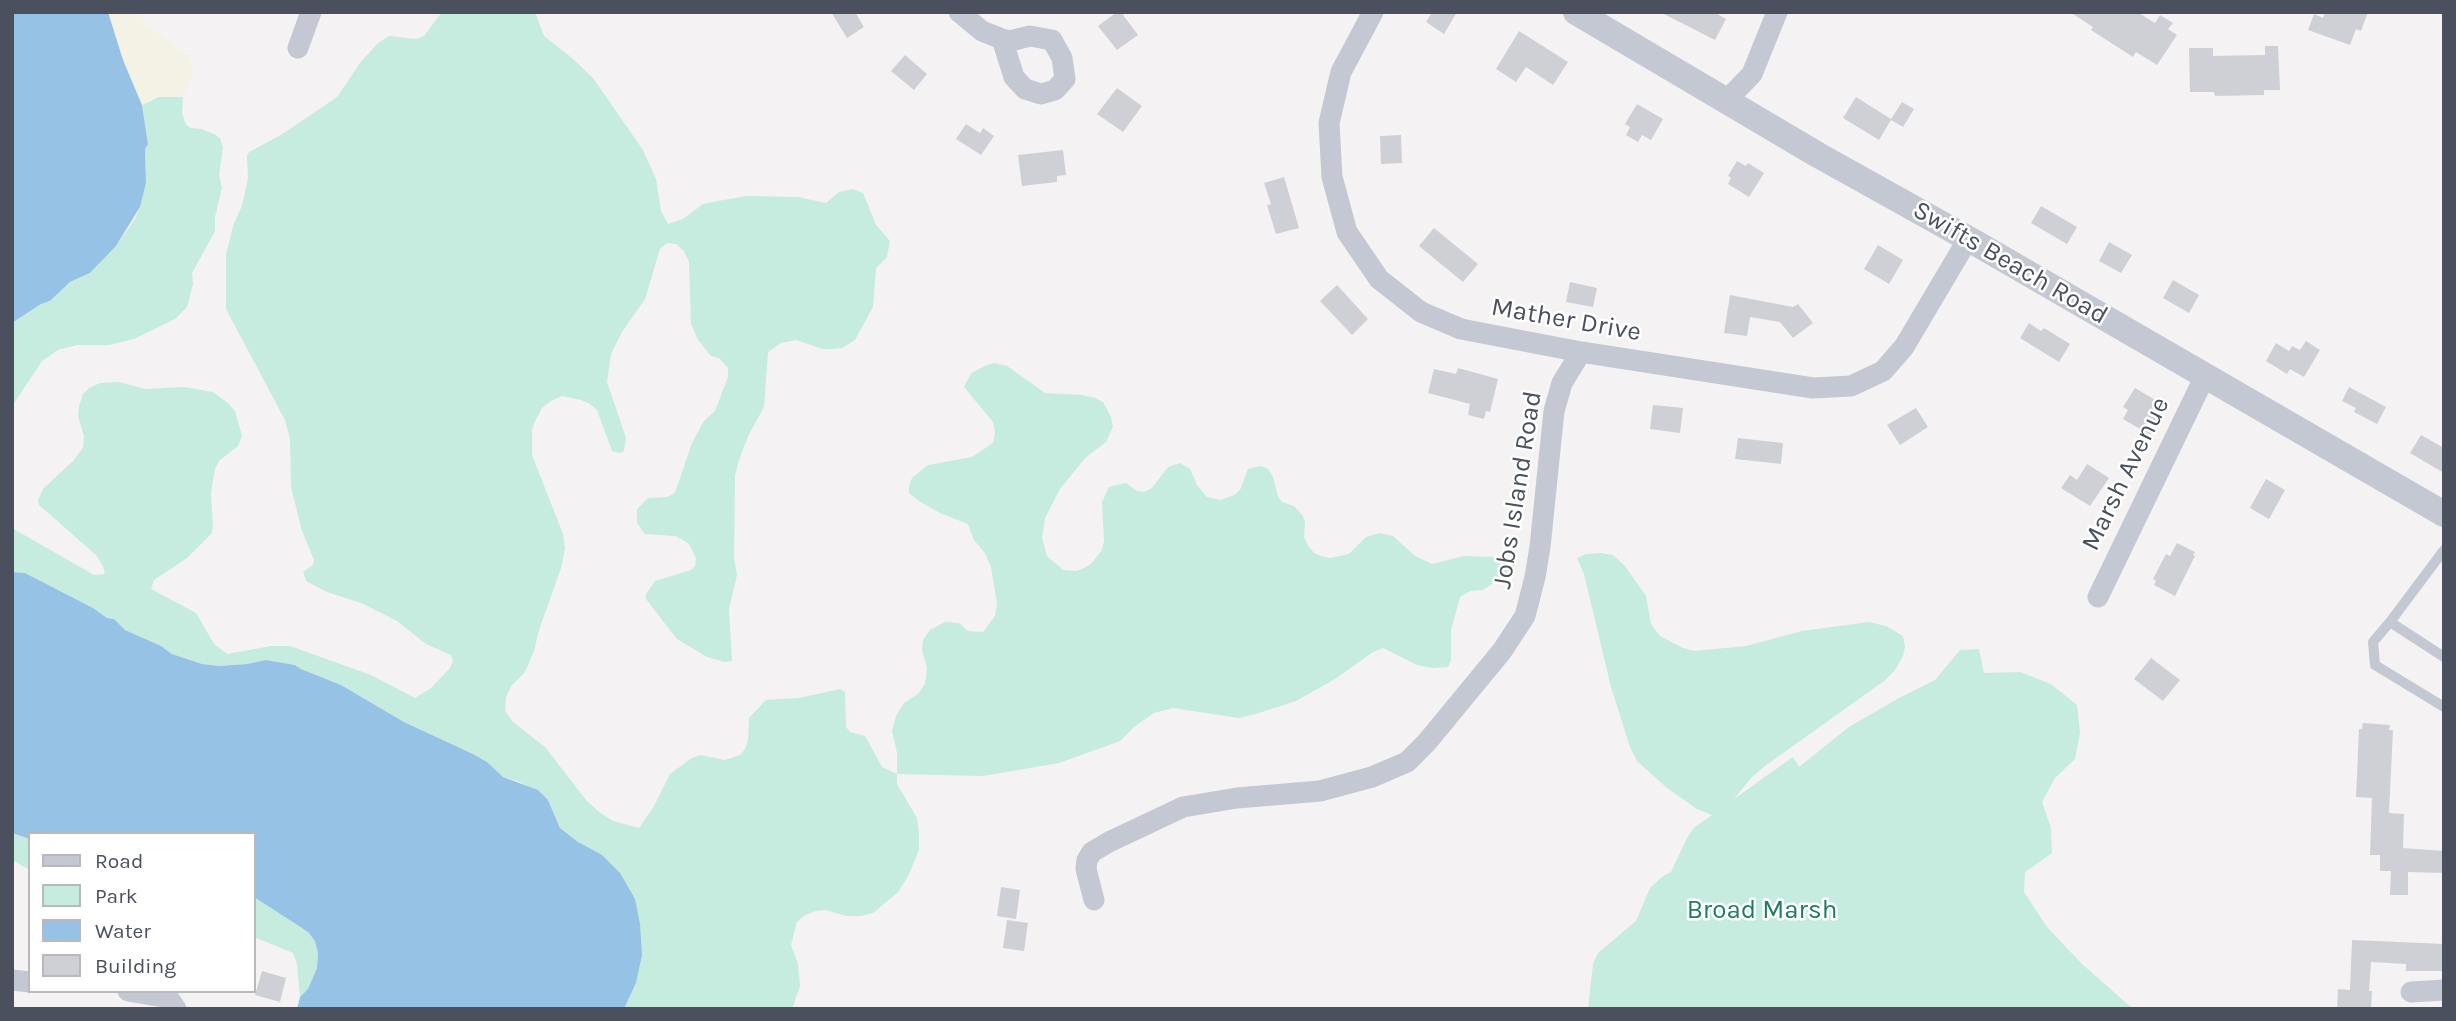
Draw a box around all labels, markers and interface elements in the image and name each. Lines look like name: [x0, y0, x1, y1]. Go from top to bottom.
street label: Swifts Beach Road: [1907, 195, 2113, 331]
street label: Mather Drive: [1489, 291, 1643, 349]
street label: Jobs Island Road: [1487, 389, 1549, 591]
street label: Marsh Avenue: [2075, 392, 2177, 556]
legend: [28, 832, 256, 993]
text: Road: [95, 849, 143, 873]
text: Park: [95, 884, 138, 908]
park label: Broad Marsh: [1687, 895, 1837, 927]
text: Water: [95, 919, 151, 943]
text: Building: [95, 954, 176, 978]

